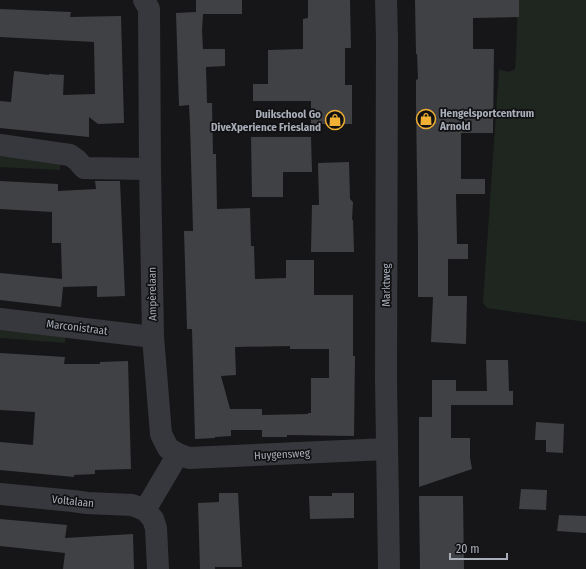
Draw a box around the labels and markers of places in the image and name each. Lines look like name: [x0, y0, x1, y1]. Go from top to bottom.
place label: Hengelsportcentrum Arnold: [439, 107, 534, 133]
place label: Duikschool Go DiveXperience Friesland: [211, 108, 321, 134]
shop icon: Hengelsportcentrum Arnold: [415, 108, 437, 130]
shop icon: Duikschool Go DiveXperience Friesland: [324, 109, 346, 131]

